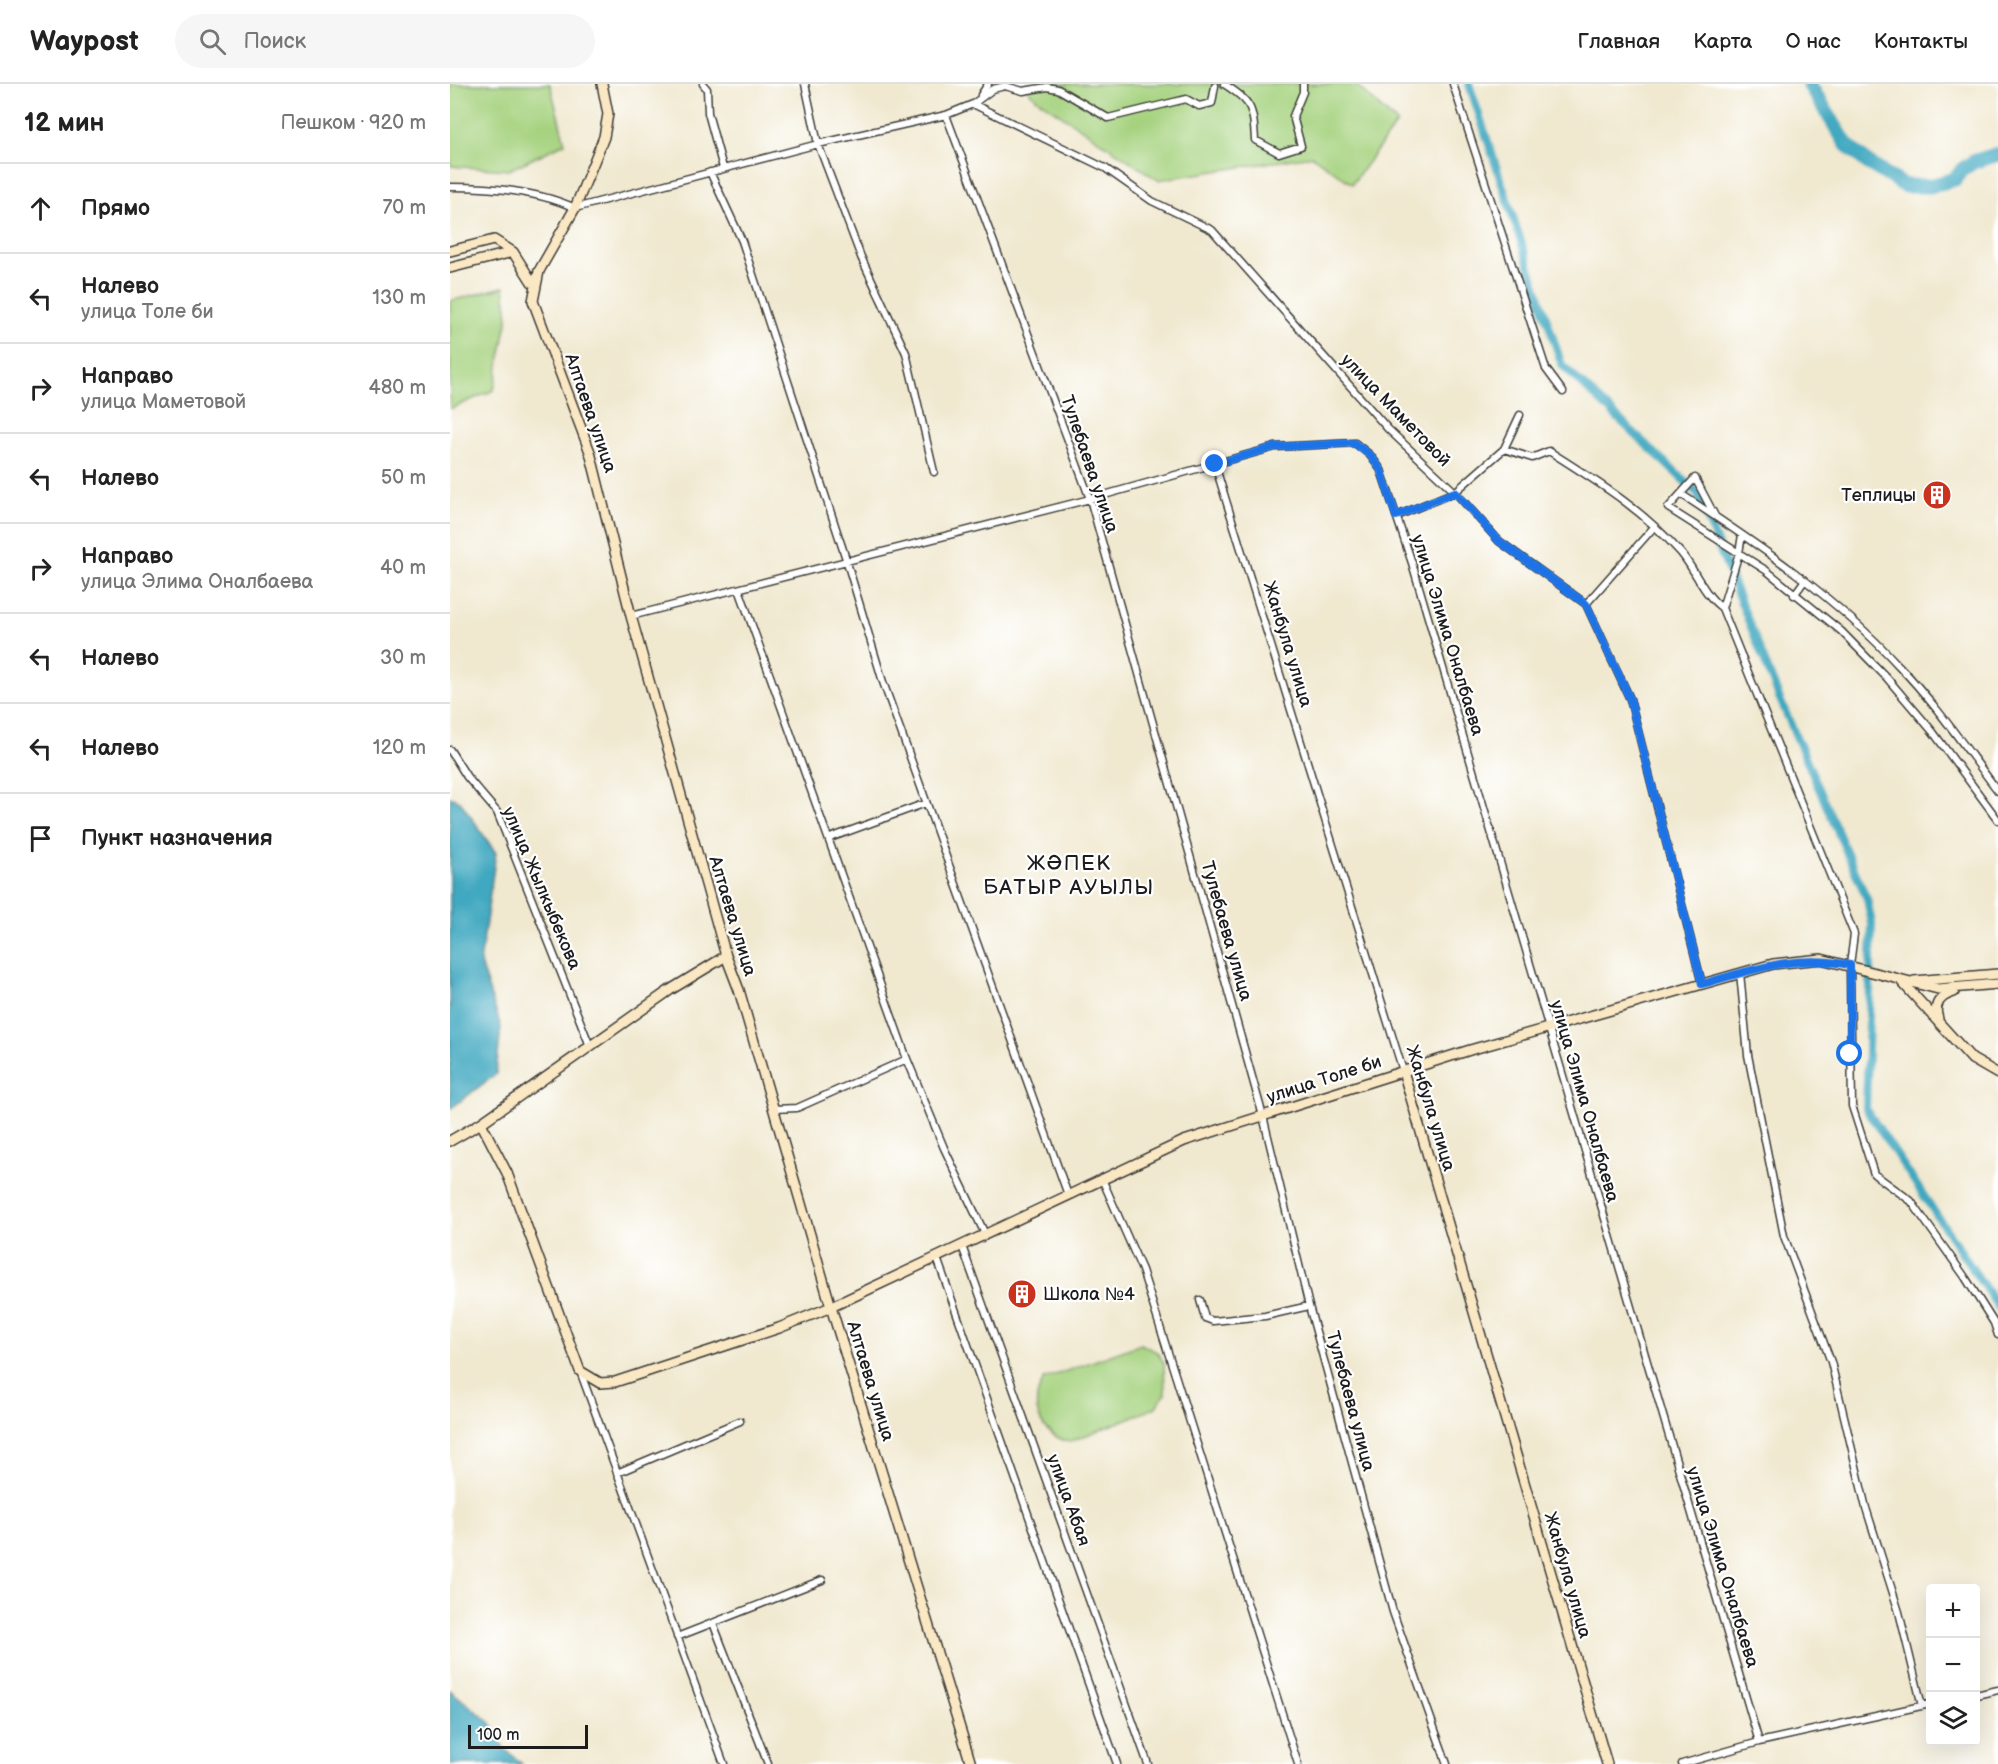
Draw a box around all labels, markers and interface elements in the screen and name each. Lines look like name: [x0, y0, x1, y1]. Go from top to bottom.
search box: [175, 14, 595, 68]
text: Waypost: [30, 25, 139, 58]
icon: search: [196, 25, 229, 58]
text: Поиск: [244, 28, 306, 55]
text: Главная: [1577, 29, 1660, 54]
text: Карта: [1693, 29, 1752, 54]
text: О нас: [1785, 29, 1841, 54]
text: Контакты: [1874, 29, 1968, 54]
text: 12 мин: [24, 108, 105, 139]
text: Пешком · 920 m: [280, 111, 426, 135]
icon: ahead: [24, 192, 57, 225]
text: Прямо: [81, 195, 150, 222]
text: 70 m: [382, 196, 426, 220]
text: Налево: [81, 273, 159, 300]
icon: left: [24, 282, 57, 315]
text: 130 m: [372, 286, 426, 310]
text: улица Толе би: [81, 300, 214, 324]
street label: Алтаева улица: [560, 350, 621, 476]
street label: улица Маметовой: [1336, 350, 1455, 471]
text: Направо: [81, 363, 173, 390]
icon: right: [24, 372, 57, 405]
text: 480 m: [368, 376, 426, 400]
text: улица Маметовой: [81, 390, 246, 414]
street label: Тулебаева улица: [1056, 393, 1123, 536]
route end: [1201, 450, 1227, 476]
icon: left: [24, 462, 57, 495]
text: Налево: [81, 465, 159, 492]
text: 50 m: [381, 466, 426, 490]
building icon: Теплицы: [1921, 479, 1953, 511]
place label: Теплицы: [1841, 485, 1916, 506]
street label: улица Элима Оналбаева: [1407, 532, 1488, 739]
text: Направо: [81, 543, 173, 570]
icon: right: [24, 552, 57, 585]
text: 40 m: [380, 556, 426, 580]
text: улица Элима Оналбаева: [81, 570, 313, 594]
street label: Жанбула улица: [1258, 579, 1317, 710]
icon: left: [24, 642, 57, 675]
text: Налево: [81, 645, 159, 672]
text: 30 m: [380, 646, 426, 670]
icon: left: [24, 732, 57, 765]
text: Налево: [81, 735, 159, 762]
text: 120 m: [373, 736, 426, 760]
street label: улица Жылкыбекова: [498, 804, 585, 973]
icon: arrive: [24, 822, 57, 855]
text: Пункт назначения: [81, 825, 273, 852]
district label: ЖӘПЕК БАТЫР АУЫЛЫ: [983, 851, 1155, 900]
street label: Алтаева улица: [704, 853, 761, 979]
street label: Тулебаева улица: [1197, 859, 1257, 1004]
street label: улица Элима Оналбаева: [1546, 998, 1624, 1205]
route start: [1836, 1040, 1862, 1066]
street label: Жанбула улица: [1401, 1043, 1460, 1174]
street label: улица Толе би: [1264, 1051, 1384, 1108]
building icon: Школа №4: [1006, 1278, 1038, 1310]
place label: Школа №4: [1043, 1284, 1135, 1305]
street label: Алтаева улица: [842, 1318, 899, 1444]
street label: Тулебаева улица: [1322, 1329, 1379, 1474]
street label: улица Абая: [1042, 1451, 1095, 1549]
street label: улица Элима Оналбаева: [1682, 1464, 1763, 1671]
street label: Жанбула улица: [1539, 1510, 1596, 1641]
map controls: [1926, 1584, 1980, 1746]
button: +: [1926, 1584, 1980, 1638]
button: −: [1926, 1638, 1980, 1692]
button: layers: [1926, 1692, 1980, 1746]
scale bar: [468, 1722, 588, 1750]
text: 100 m: [477, 1726, 520, 1745]

